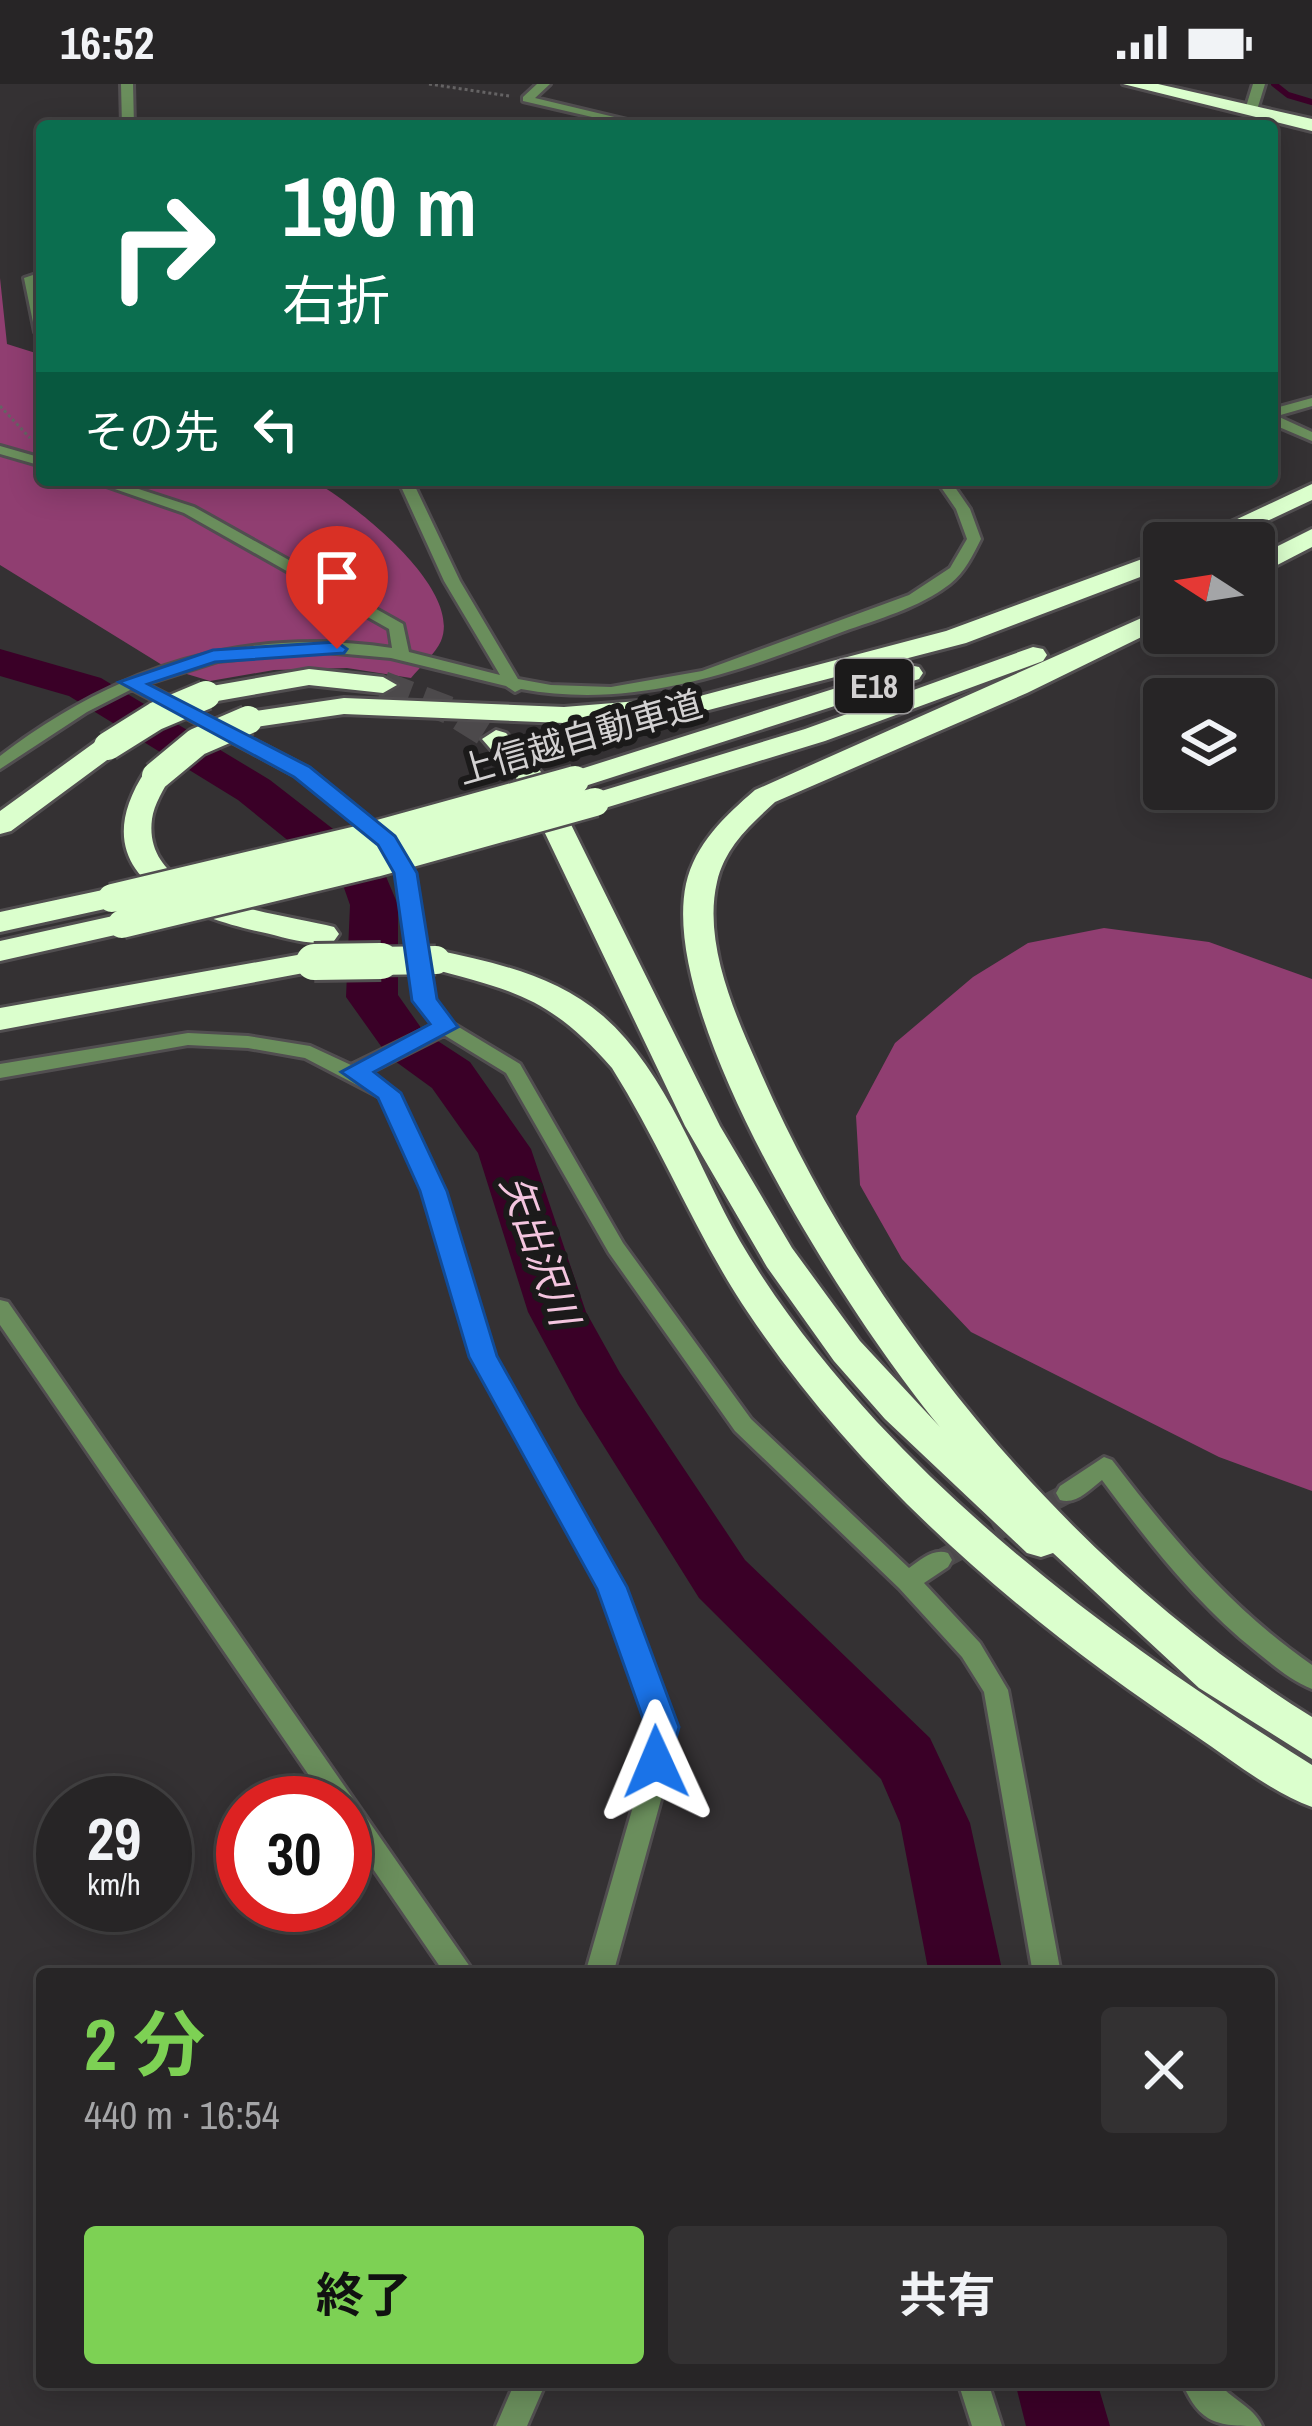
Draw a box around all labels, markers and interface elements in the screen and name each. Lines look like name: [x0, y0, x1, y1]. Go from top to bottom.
text: 16:52: [60, 12, 154, 73]
text: 190 m: [282, 149, 477, 262]
icon: right: [84, 168, 240, 324]
text: 右折: [282, 264, 390, 337]
icon: left: [243, 396, 309, 462]
text: その先: [84, 401, 219, 462]
north arrow: [1143, 522, 1275, 654]
map controls: [1143, 522, 1275, 810]
pin: [286, 526, 388, 649]
icon: arrive: [304, 544, 370, 610]
road number: E18: [835, 659, 913, 713]
button: layers: [1143, 678, 1275, 810]
street label: 上信越自動車道: [452, 679, 708, 795]
water label: 矢出沢川: [489, 1168, 592, 1336]
position arrow: [593, 1699, 719, 1825]
speed limit sign: 30: [216, 1776, 372, 1932]
text: 29: [87, 1798, 141, 1879]
text: km/h: [87, 1864, 141, 1904]
text: 2 分: [84, 1995, 205, 2092]
button: close: [1101, 2007, 1227, 2133]
text: 440 m · 16:54: [84, 2089, 280, 2141]
button: 終了: [84, 2226, 644, 2364]
button: 共有: [668, 2226, 1227, 2364]

